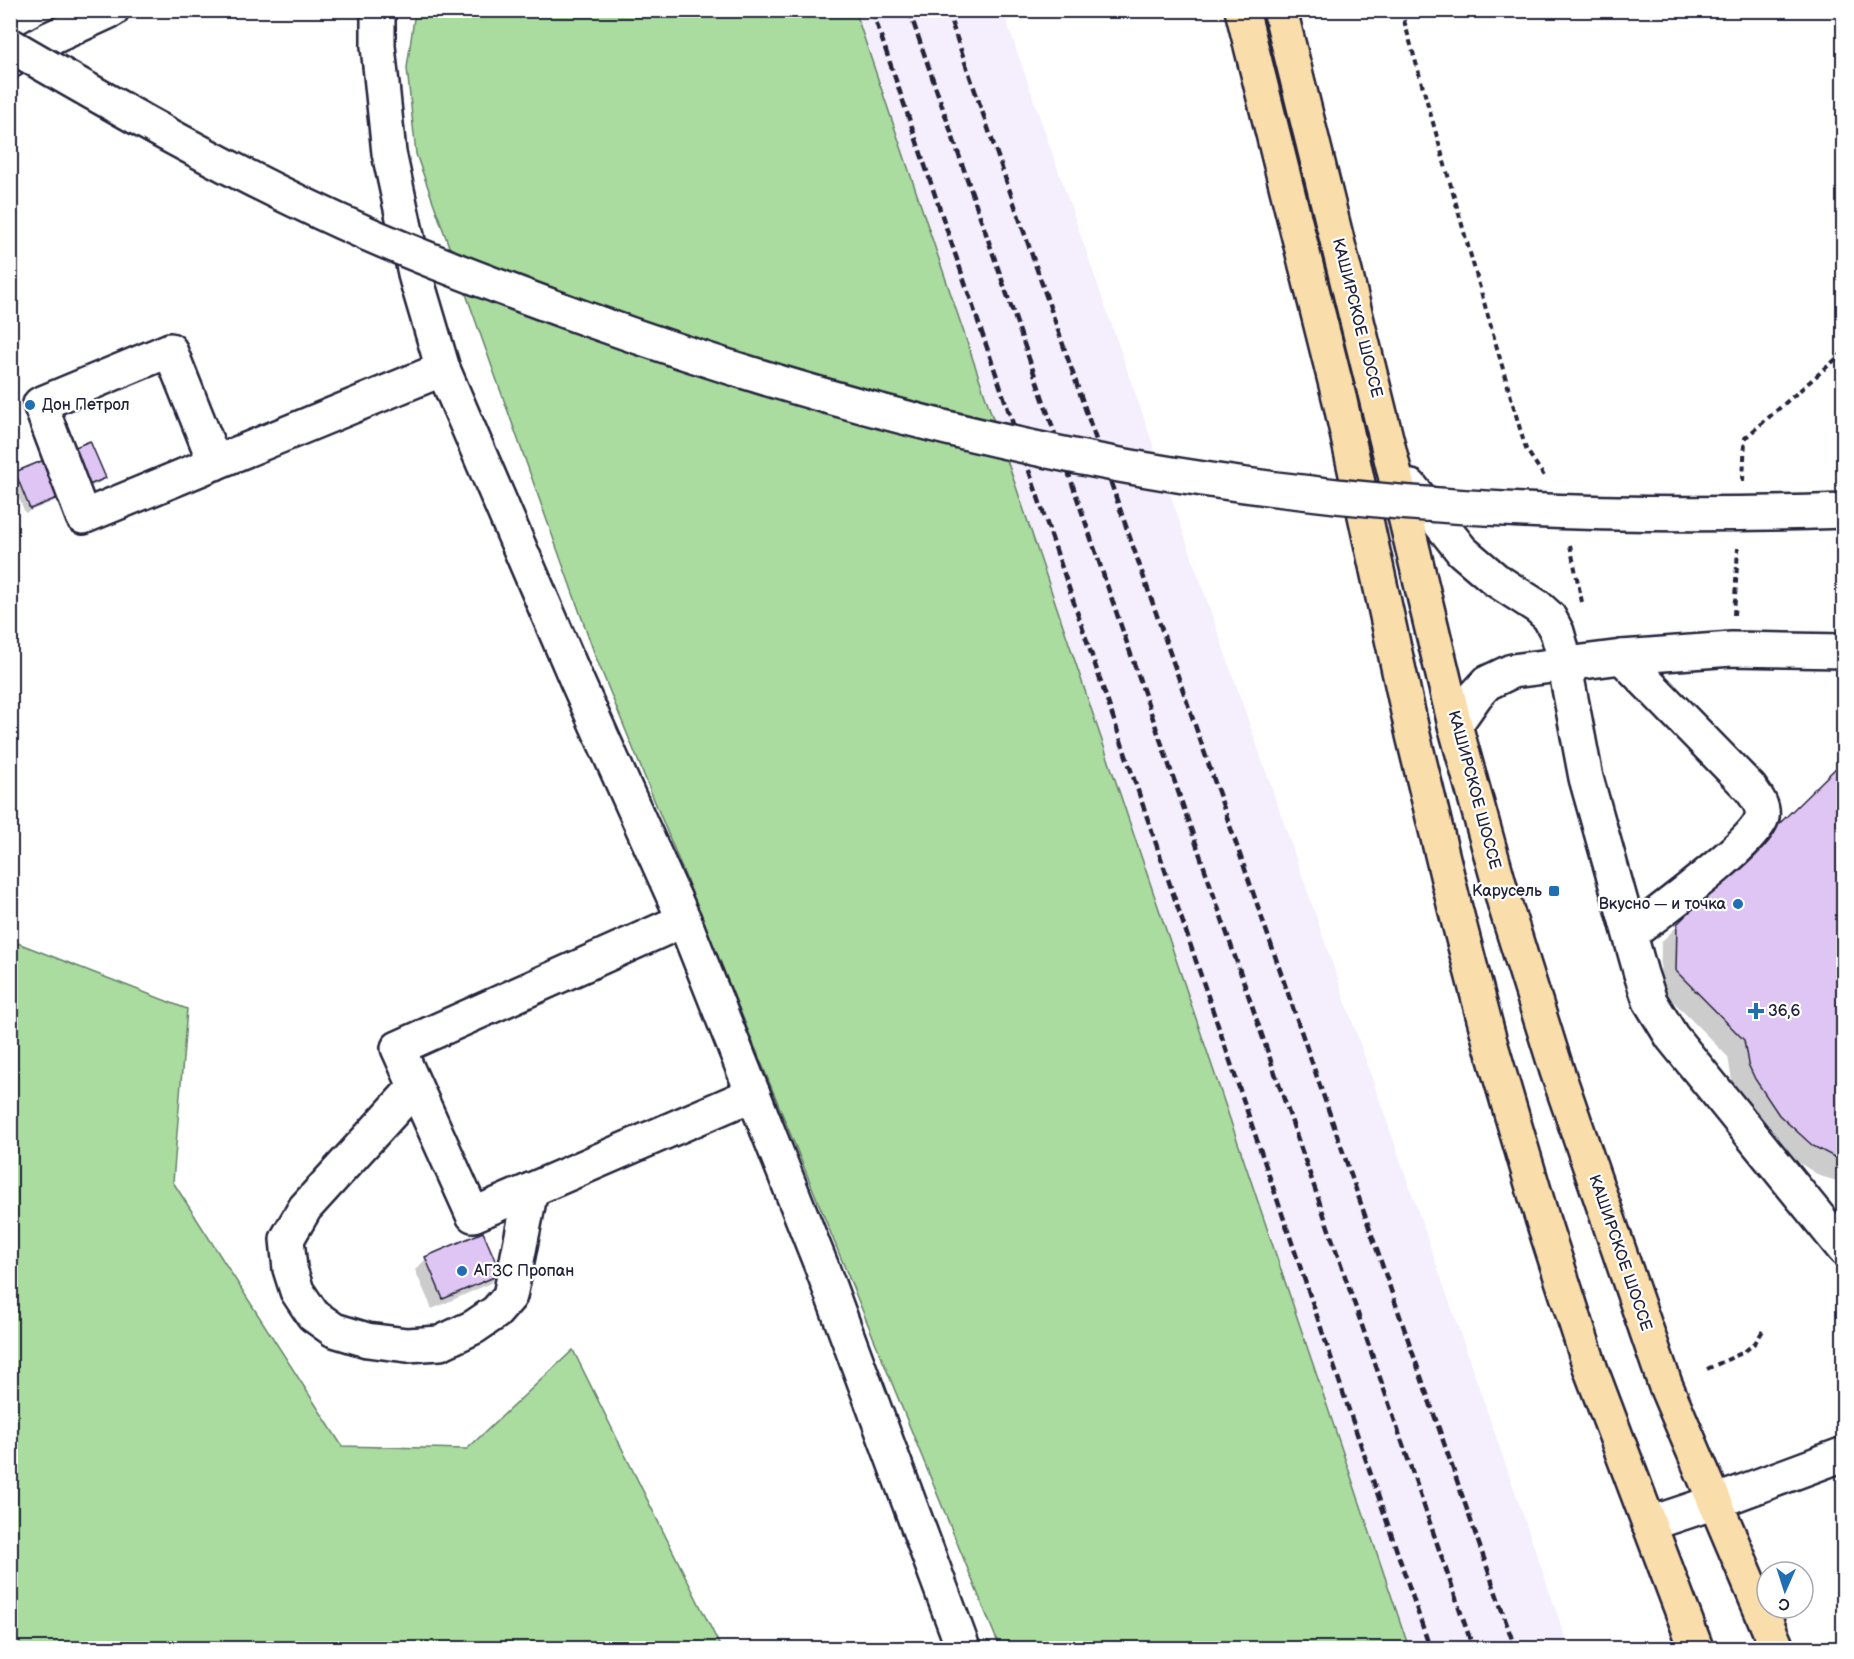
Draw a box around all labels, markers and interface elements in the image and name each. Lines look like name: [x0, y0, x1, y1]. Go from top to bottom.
street label: КАШИРСКОЕ ШОССЕ: [1328, 236, 1386, 400]
place label: Дон Петрол: [42, 396, 130, 415]
marker: Дон Петрол: [23, 398, 37, 412]
street label: КАШИРСКОЕ ШОССЕ: [1444, 709, 1504, 871]
place label: Карусель: [1472, 882, 1542, 901]
marker: Карусель: [1547, 884, 1561, 898]
place label: Вкусно — и точка: [1599, 895, 1727, 914]
marker: Вкусно — и точка: [1731, 897, 1745, 911]
place label: 36,6: [1768, 1002, 1801, 1021]
marker: 36,6: [1749, 1004, 1763, 1018]
street label: КАШИРСКОЕ ШОССЕ: [1584, 1173, 1656, 1333]
place label: АГЗС Пропан: [473, 1262, 574, 1281]
marker: АГЗС Пропан: [455, 1264, 469, 1278]
north arrow: [1755, 1560, 1815, 1620]
text: С: [1778, 1594, 1790, 1613]

